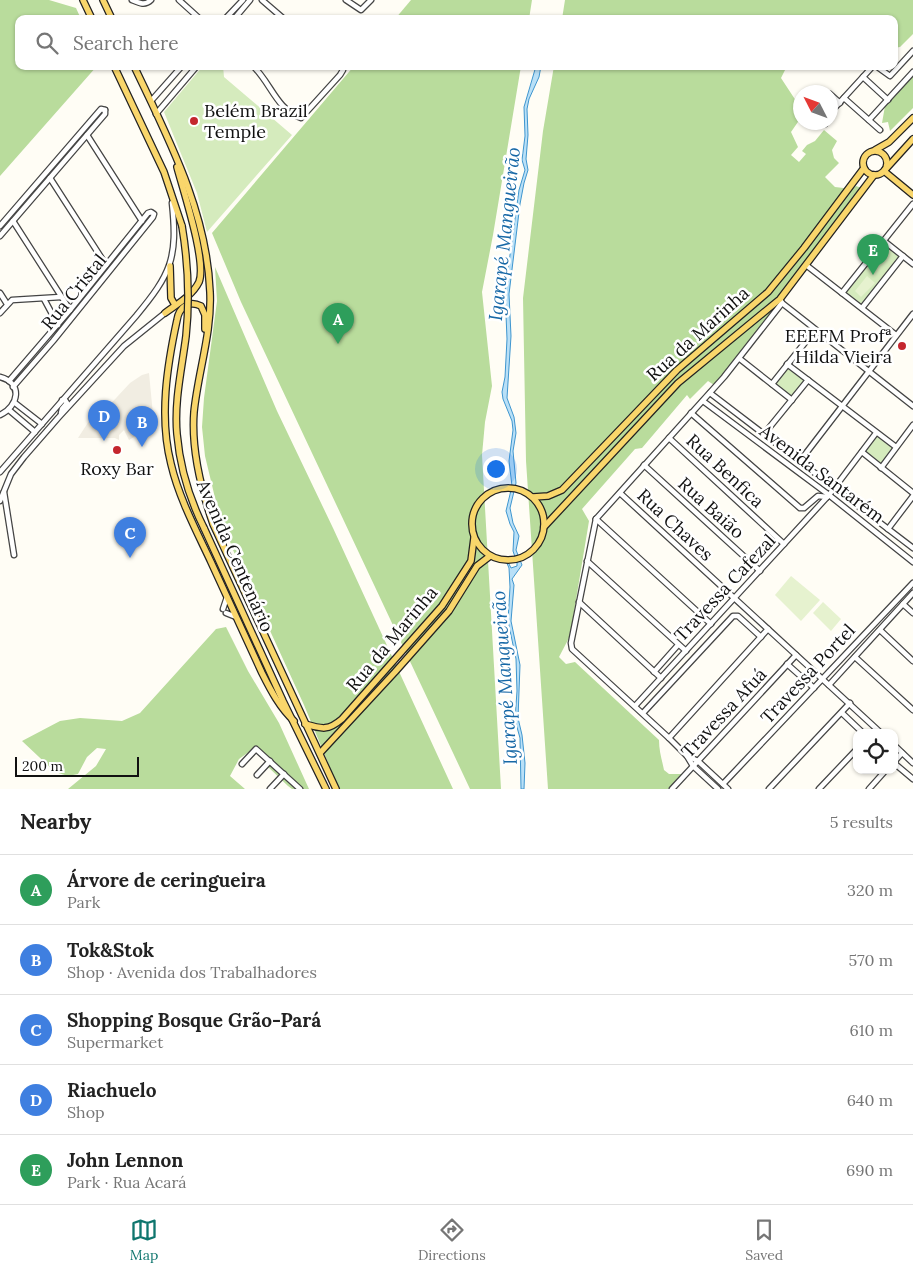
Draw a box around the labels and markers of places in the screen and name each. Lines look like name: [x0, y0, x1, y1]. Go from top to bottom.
place label: Belém Brazil Temple: [204, 99, 308, 143]
marker: Belém Brazil Temple: [188, 115, 200, 127]
pin: E: [857, 234, 889, 275]
pin: A: [322, 303, 354, 344]
place label: EEEFM Profª Hilda Vieira: [785, 324, 892, 368]
marker: EEEFM Profª Hilda Vieira: [896, 340, 908, 352]
pin: D: [88, 400, 120, 441]
pin: B: [126, 406, 158, 447]
marker: Roxy Bar: [111, 444, 123, 456]
place label: Roxy Bar: [80, 457, 154, 480]
pin: C: [114, 517, 146, 558]

